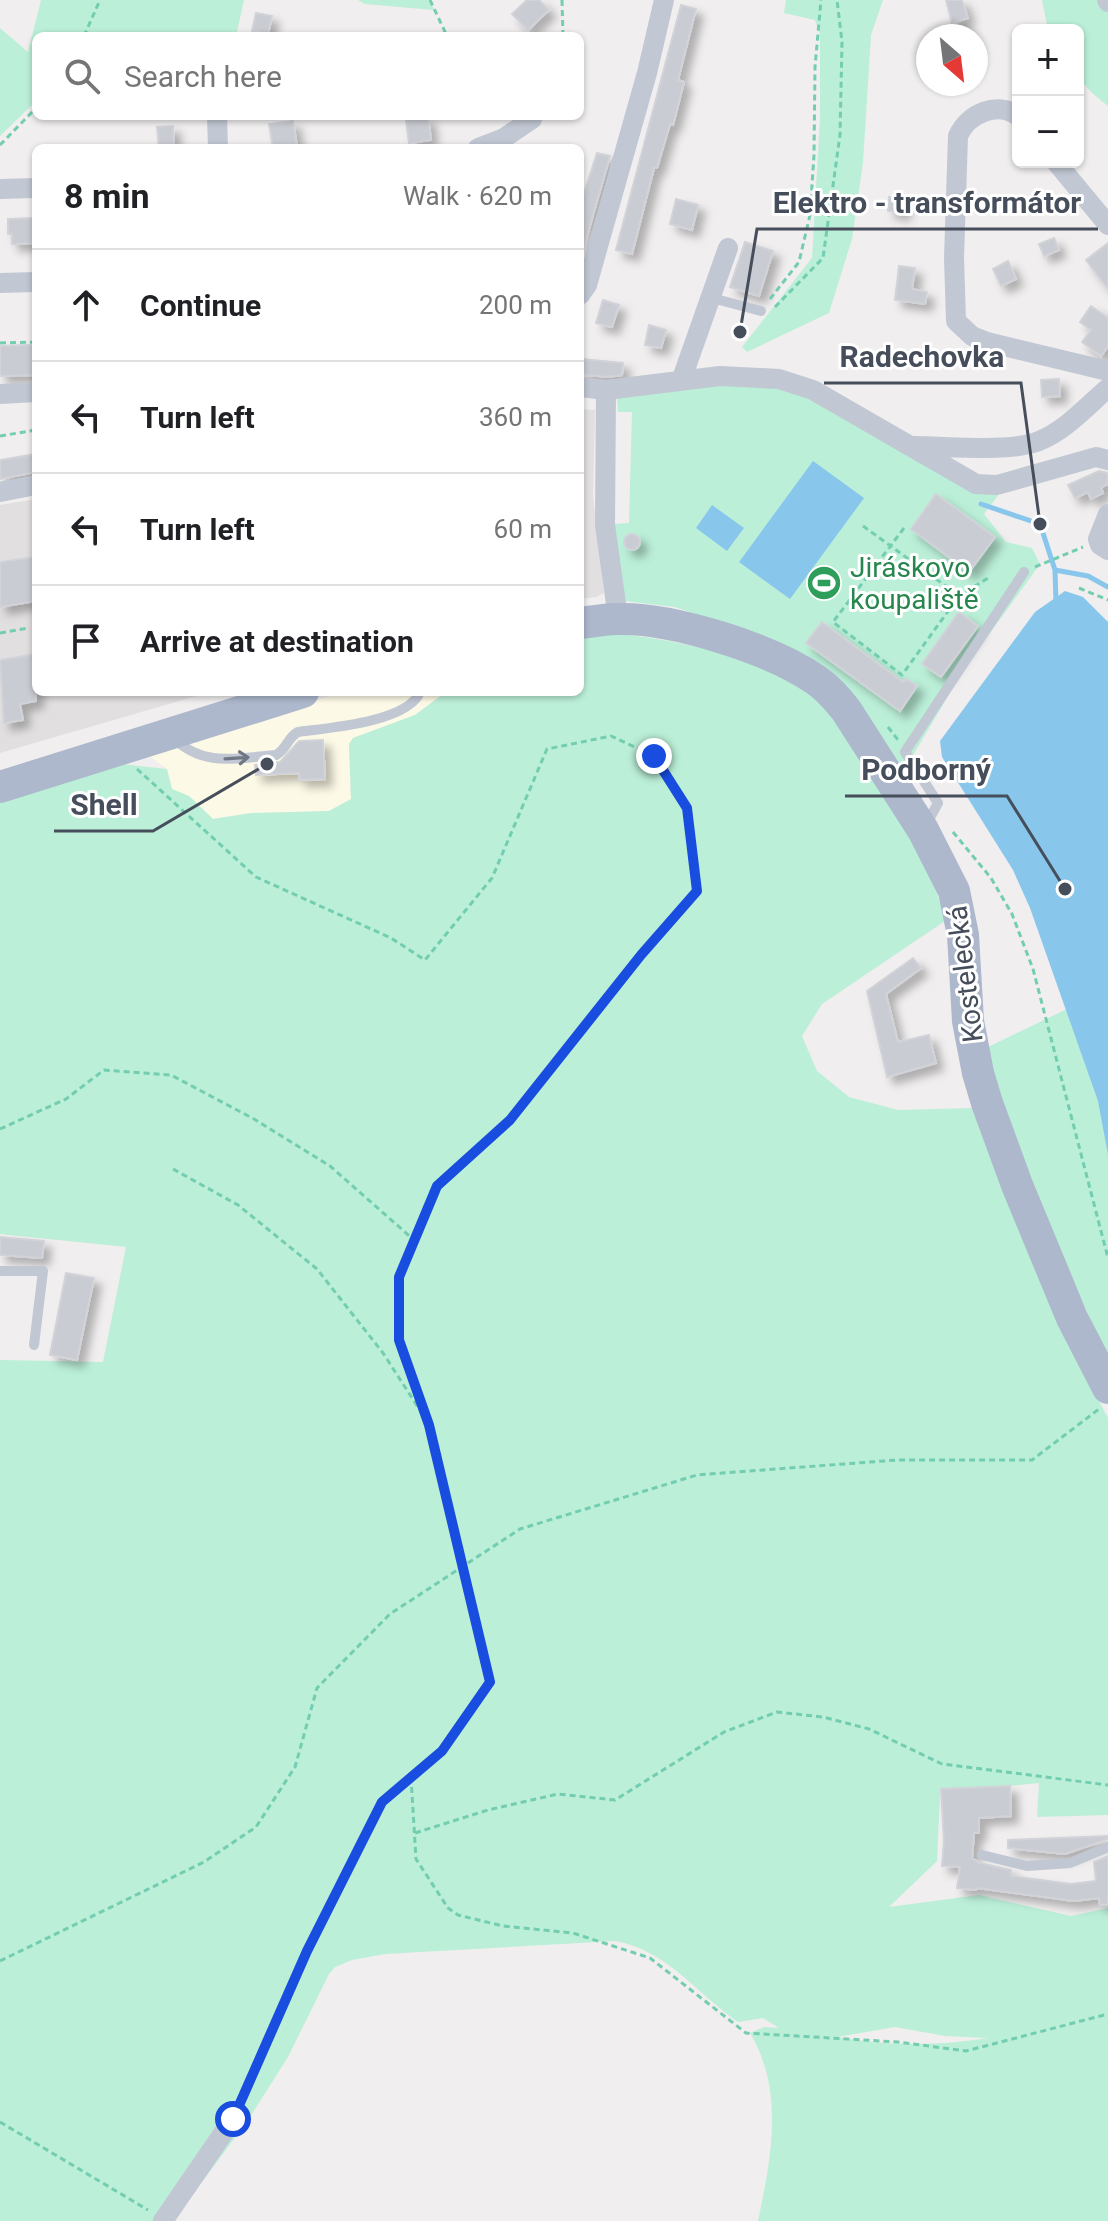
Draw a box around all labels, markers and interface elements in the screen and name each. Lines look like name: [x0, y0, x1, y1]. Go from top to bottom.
north arrow: [916, 24, 988, 96]
map controls: [1012, 24, 1084, 168]
button: +: [1012, 24, 1084, 96]
search box: [32, 32, 584, 120]
icon: search: [60, 54, 104, 98]
text: Search here: [124, 59, 282, 94]
button: −: [1012, 96, 1084, 168]
callout: Elektro - transformátor: [757, 175, 1098, 229]
text: 8 min: [64, 176, 149, 216]
text: Walk · 620 m: [403, 181, 552, 211]
text: Elektro - transformátor: [773, 185, 1081, 220]
icon: ahead: [64, 283, 108, 327]
text: Continue: [140, 288, 261, 323]
text: 200 m: [479, 290, 552, 320]
callout: Radechovka: [824, 329, 1021, 383]
text: Radechovka: [840, 339, 1004, 374]
icon: left: [64, 395, 108, 439]
text: Turn left: [140, 400, 255, 435]
text: 360 m: [479, 402, 552, 432]
icon: left: [64, 507, 108, 551]
text: Turn left: [140, 512, 255, 547]
text: 60 m: [494, 514, 552, 544]
place label: Jiráskovo koupaliště: [850, 551, 979, 616]
sports icon: Jiráskovo koupaliště: [805, 564, 843, 602]
icon: arrive: [64, 619, 108, 663]
text: Arrive at destination: [140, 624, 414, 659]
route end: [636, 738, 672, 774]
callout: Podborný: [845, 742, 1007, 796]
one-way arrow: [223, 750, 250, 765]
text: Podborný: [861, 752, 992, 787]
callout: Shell: [54, 777, 153, 831]
text: Shell: [70, 787, 138, 822]
street label: Kostelecká: [940, 904, 990, 1044]
route start: [215, 2101, 251, 2137]

